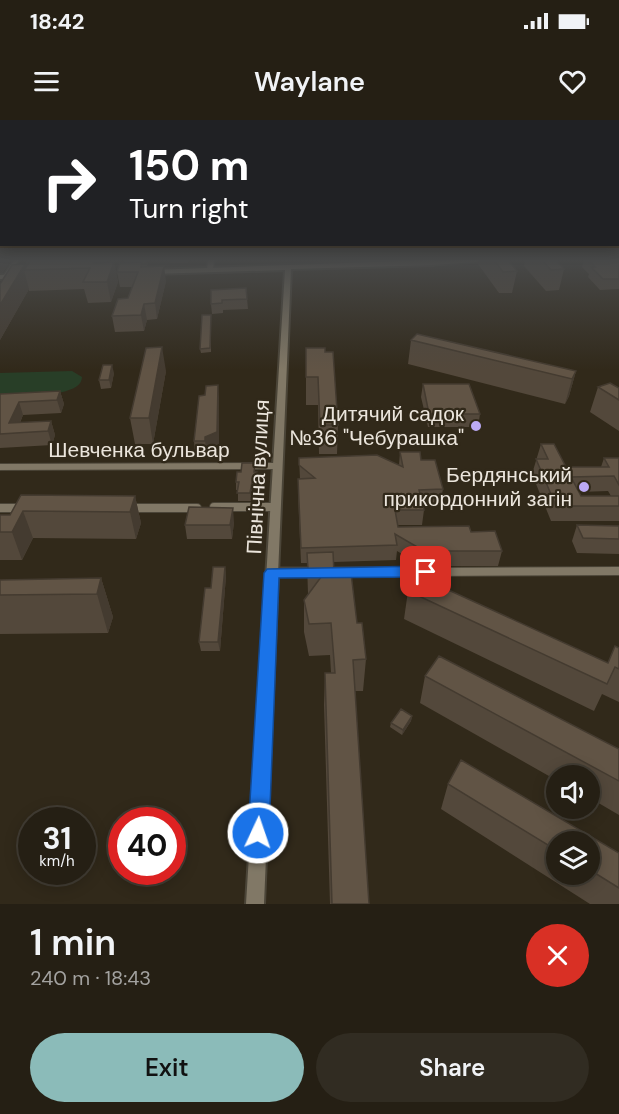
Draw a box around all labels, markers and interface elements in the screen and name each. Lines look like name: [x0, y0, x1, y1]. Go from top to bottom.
text: 18:42: [30, 7, 85, 36]
text: Waylane: [254, 64, 365, 99]
icon: menu: [30, 65, 63, 98]
icon: heart: [556, 65, 589, 98]
text: 150 m: [129, 138, 249, 193]
icon: right: [30, 144, 108, 222]
text: Turn right: [129, 191, 249, 226]
street label: Північна вулиця: [240, 399, 276, 555]
place label: Дитячий садок №36 "Чебурашка": [289, 400, 465, 452]
marker: Дитячий садок №36 "Чебурашка": [469, 419, 483, 433]
street label: Шевченка бульвар: [48, 436, 230, 464]
place label: Бердянський прикордонний загін: [384, 461, 572, 513]
marker: Бердянський прикордонний загін: [577, 480, 591, 494]
pin: [400, 546, 451, 597]
icon: arrive: [409, 555, 442, 588]
map controls: [546, 765, 600, 885]
button: sound: [546, 765, 600, 819]
position arrow: [226, 801, 290, 865]
speed limit sign: 40: [108, 807, 186, 885]
text: 31: [43, 819, 71, 858]
button: layers: [546, 831, 600, 885]
text: km/h: [39, 851, 75, 871]
text: 1 min: [30, 919, 116, 966]
button: close: [526, 924, 589, 987]
text: 240 m · 18:43: [30, 965, 151, 991]
button: Exit: [30, 1033, 304, 1102]
button: Share: [316, 1033, 589, 1102]

